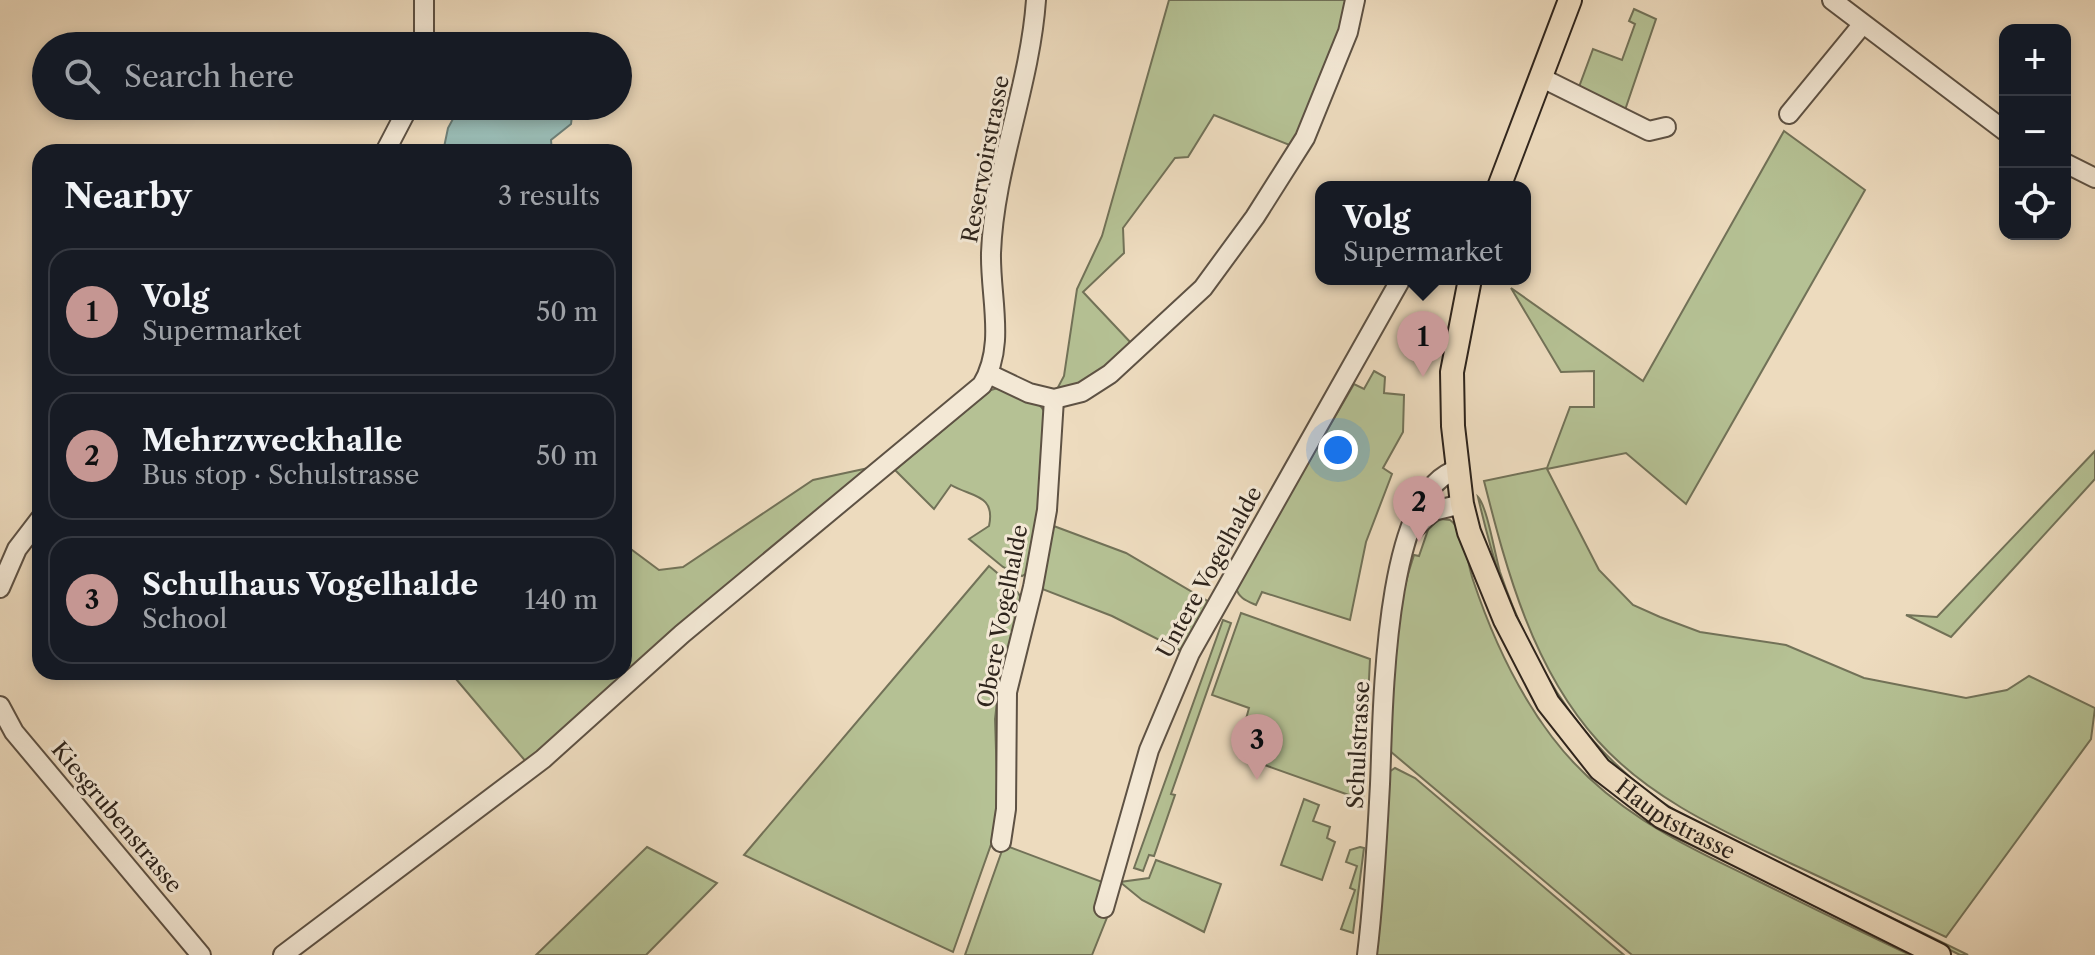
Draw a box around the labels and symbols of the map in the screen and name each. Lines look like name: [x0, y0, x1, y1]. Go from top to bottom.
street label: Reservoirstrasse: [956, 73, 1015, 245]
pin: 1: [1397, 311, 1449, 377]
your location: [1318, 430, 1358, 470]
pin: 2: [1393, 476, 1445, 542]
street label: Untere Vogelhalde: [1151, 482, 1268, 663]
street label: Obere Vogelhalde: [972, 522, 1033, 710]
street label: Schulstrasse: [1342, 680, 1375, 810]
pin: 3: [1231, 714, 1283, 780]
street label: Kiesgrubenstrasse: [46, 736, 188, 898]
street label: Hauptstrasse: [1610, 773, 1740, 865]

